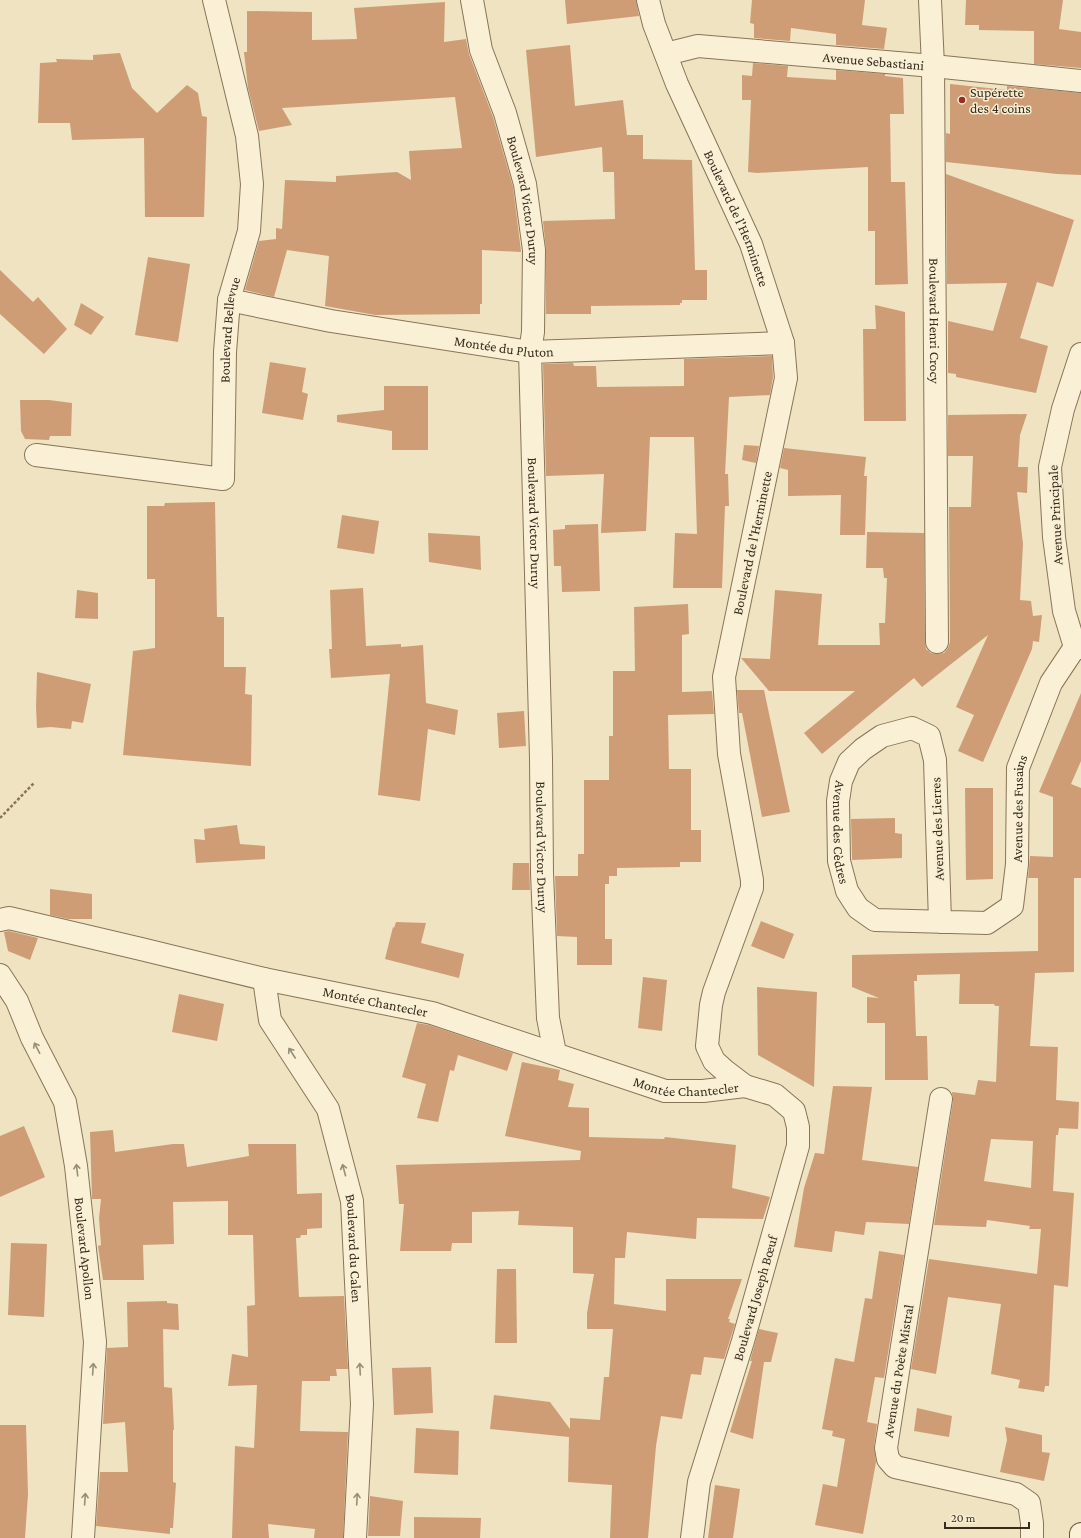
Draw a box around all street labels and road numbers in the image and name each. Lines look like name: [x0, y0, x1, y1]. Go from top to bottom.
street label: Avenue Sebastiani: [822, 49, 925, 73]
street label: Boulevard Victor Duruy: [504, 134, 542, 266]
street label: Boulevard de l'Herminette: [701, 147, 772, 288]
street label: Boulevard Henri Crocy: [926, 258, 943, 384]
street label: Boulevard Bellevue: [217, 275, 243, 383]
street label: Montée du Pluton: [453, 332, 554, 360]
street label: Boulevard Victor Duruy: [525, 457, 544, 590]
street label: Avenue Principale: [1044, 465, 1066, 565]
street label: Boulevard de l'Herminette: [729, 470, 775, 616]
street label: Avenue des Fusains: [1009, 752, 1030, 863]
street label: Avenue des Lierres: [927, 777, 947, 881]
street label: Avenue des Cèdres: [830, 780, 853, 885]
street label: Boulevard Victor Duruy: [533, 781, 552, 914]
street label: Montée Chantecler: [321, 983, 429, 1020]
street label: Montée Chantecler: [631, 1073, 740, 1099]
street label: Boulevard du Calen: [342, 1192, 365, 1303]
street label: Boulevard Apollon: [71, 1196, 98, 1301]
street label: Boulevard Joseph Bœuf: [729, 1233, 781, 1362]
street label: Avenue du Poète Mistral: [880, 1303, 916, 1439]

